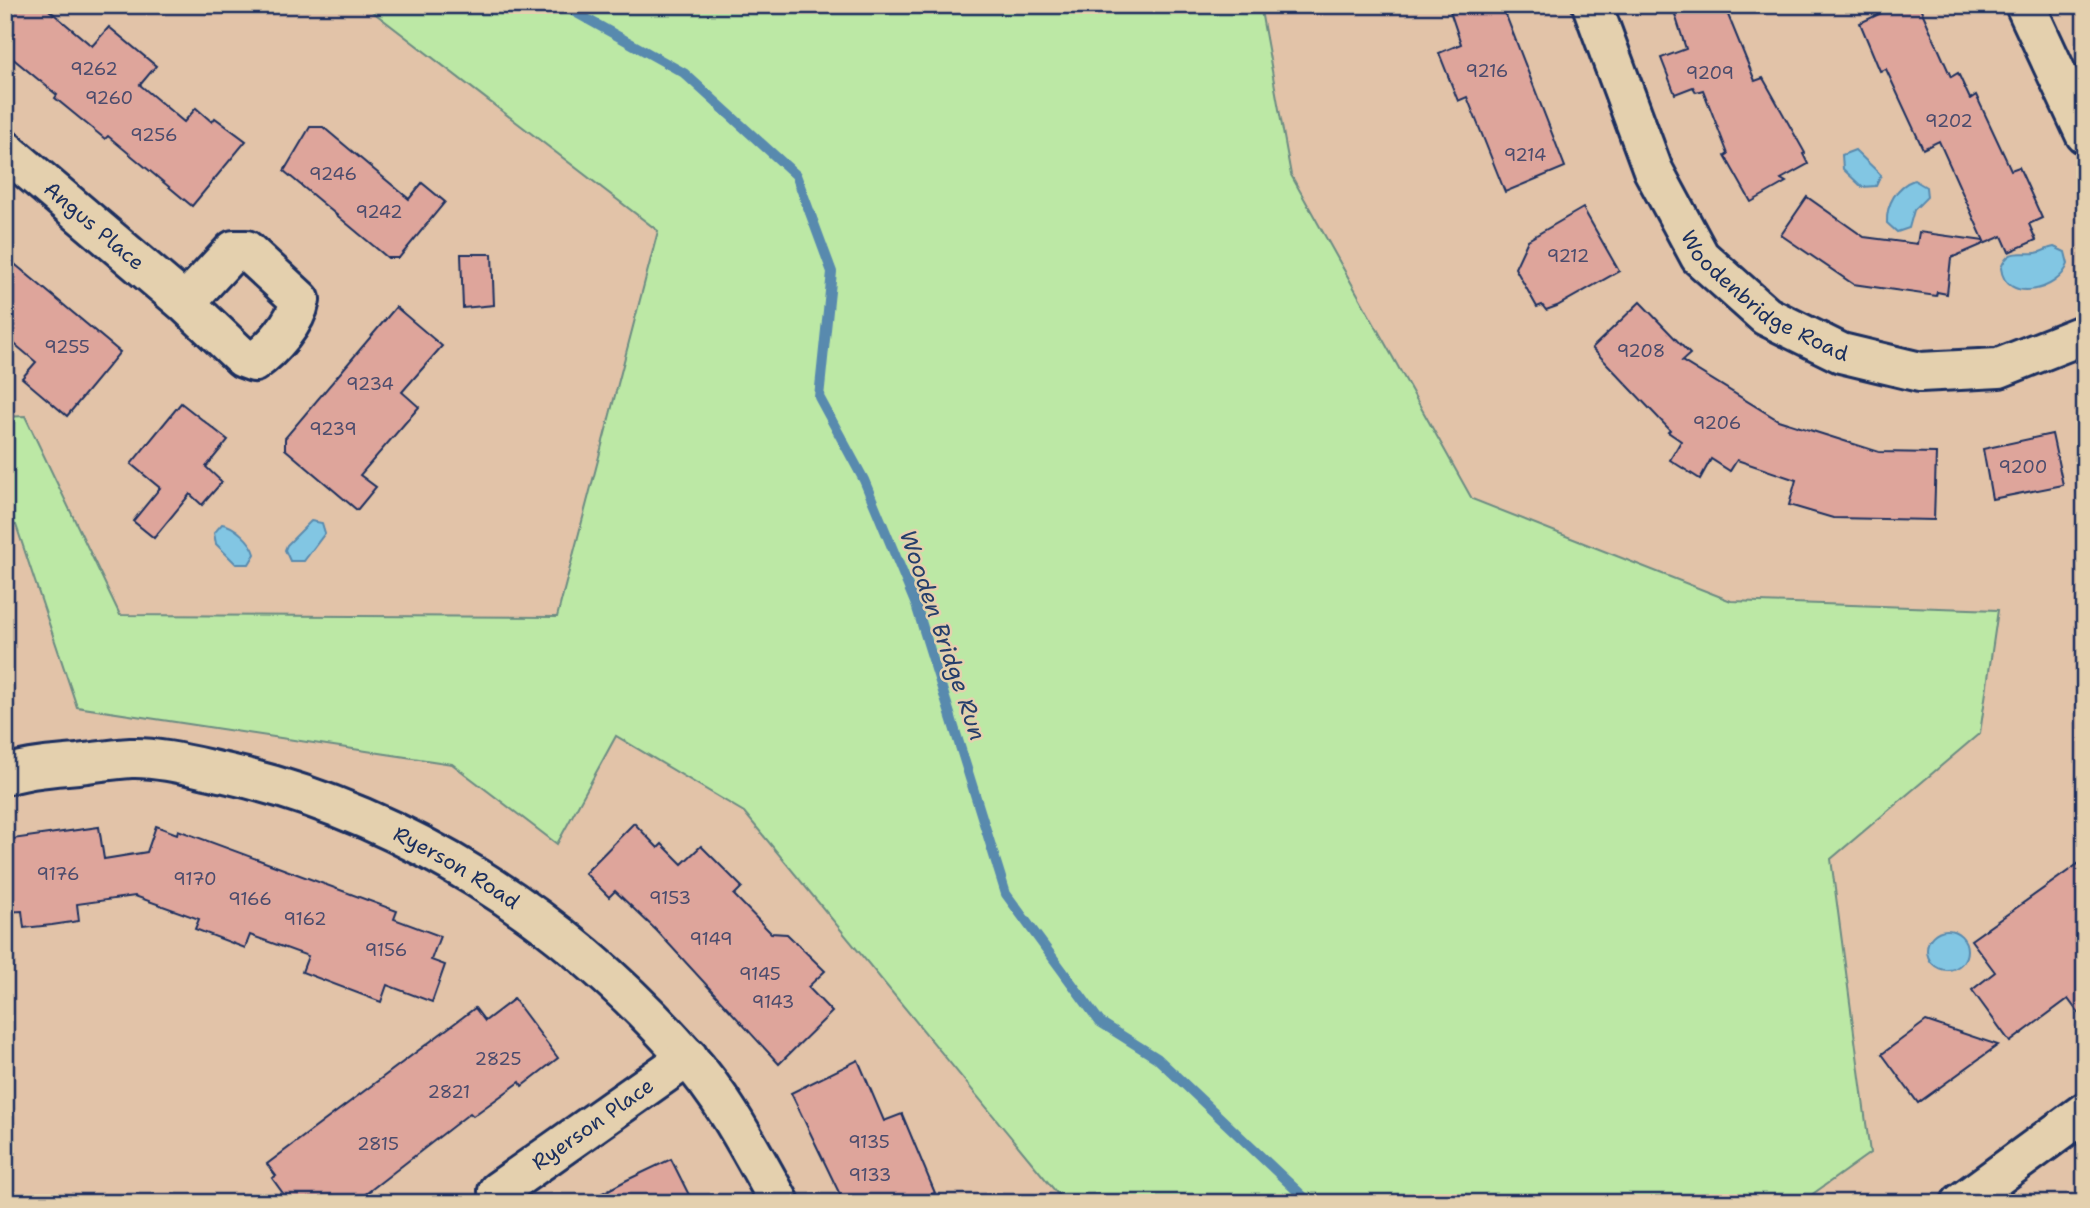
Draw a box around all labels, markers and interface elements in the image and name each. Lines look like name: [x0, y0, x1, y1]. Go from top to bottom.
house number: 9262: [70, 57, 118, 81]
house number: 9216: [1466, 59, 1508, 83]
house number: 9209: [1686, 61, 1734, 85]
house number: 9260: [85, 86, 133, 110]
house number: 9202: [1925, 109, 1973, 133]
house number: 9256: [130, 123, 178, 147]
house number: 9214: [1504, 143, 1546, 167]
house number: 9246: [309, 162, 357, 186]
street label: Angus Place: [38, 175, 150, 276]
house number: 9242: [355, 200, 403, 224]
street label: Woodenbridge Road: [1674, 225, 1851, 368]
house number: 9212: [1547, 244, 1589, 268]
house number: 9255: [44, 335, 90, 359]
house number: 9208: [1617, 339, 1665, 363]
house number: 9234: [346, 372, 394, 396]
house number: 9206: [1693, 411, 1741, 435]
house number: 9239: [309, 417, 357, 441]
house number: 9200: [1999, 455, 2047, 479]
water label: Wooden Bridge Run: [893, 526, 993, 744]
street label: Ryerson Road: [389, 820, 525, 916]
house number: 9176: [36, 862, 80, 886]
house number: 9170: [173, 867, 217, 891]
house number: 9153: [649, 886, 691, 910]
house number: 9166: [228, 887, 272, 911]
house number: 9162: [284, 907, 326, 931]
house number: 9149: [689, 927, 733, 951]
house number: 9156: [365, 938, 407, 962]
house number: 9145: [739, 962, 781, 986]
house number: 9143: [752, 990, 794, 1014]
house number: 2825: [475, 1047, 521, 1071]
street label: Ryerson Place: [526, 1072, 659, 1177]
house number: 2821: [428, 1080, 470, 1104]
house number: 9135: [848, 1130, 890, 1154]
house number: 2815: [357, 1132, 399, 1156]
house number: 9133: [849, 1163, 891, 1187]

